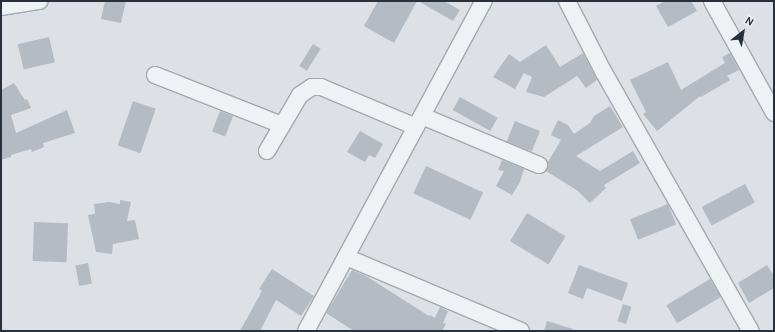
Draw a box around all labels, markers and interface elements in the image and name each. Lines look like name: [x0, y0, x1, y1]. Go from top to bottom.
north arrow: [723, 12, 763, 52]
text: N: [743, 14, 756, 29]

